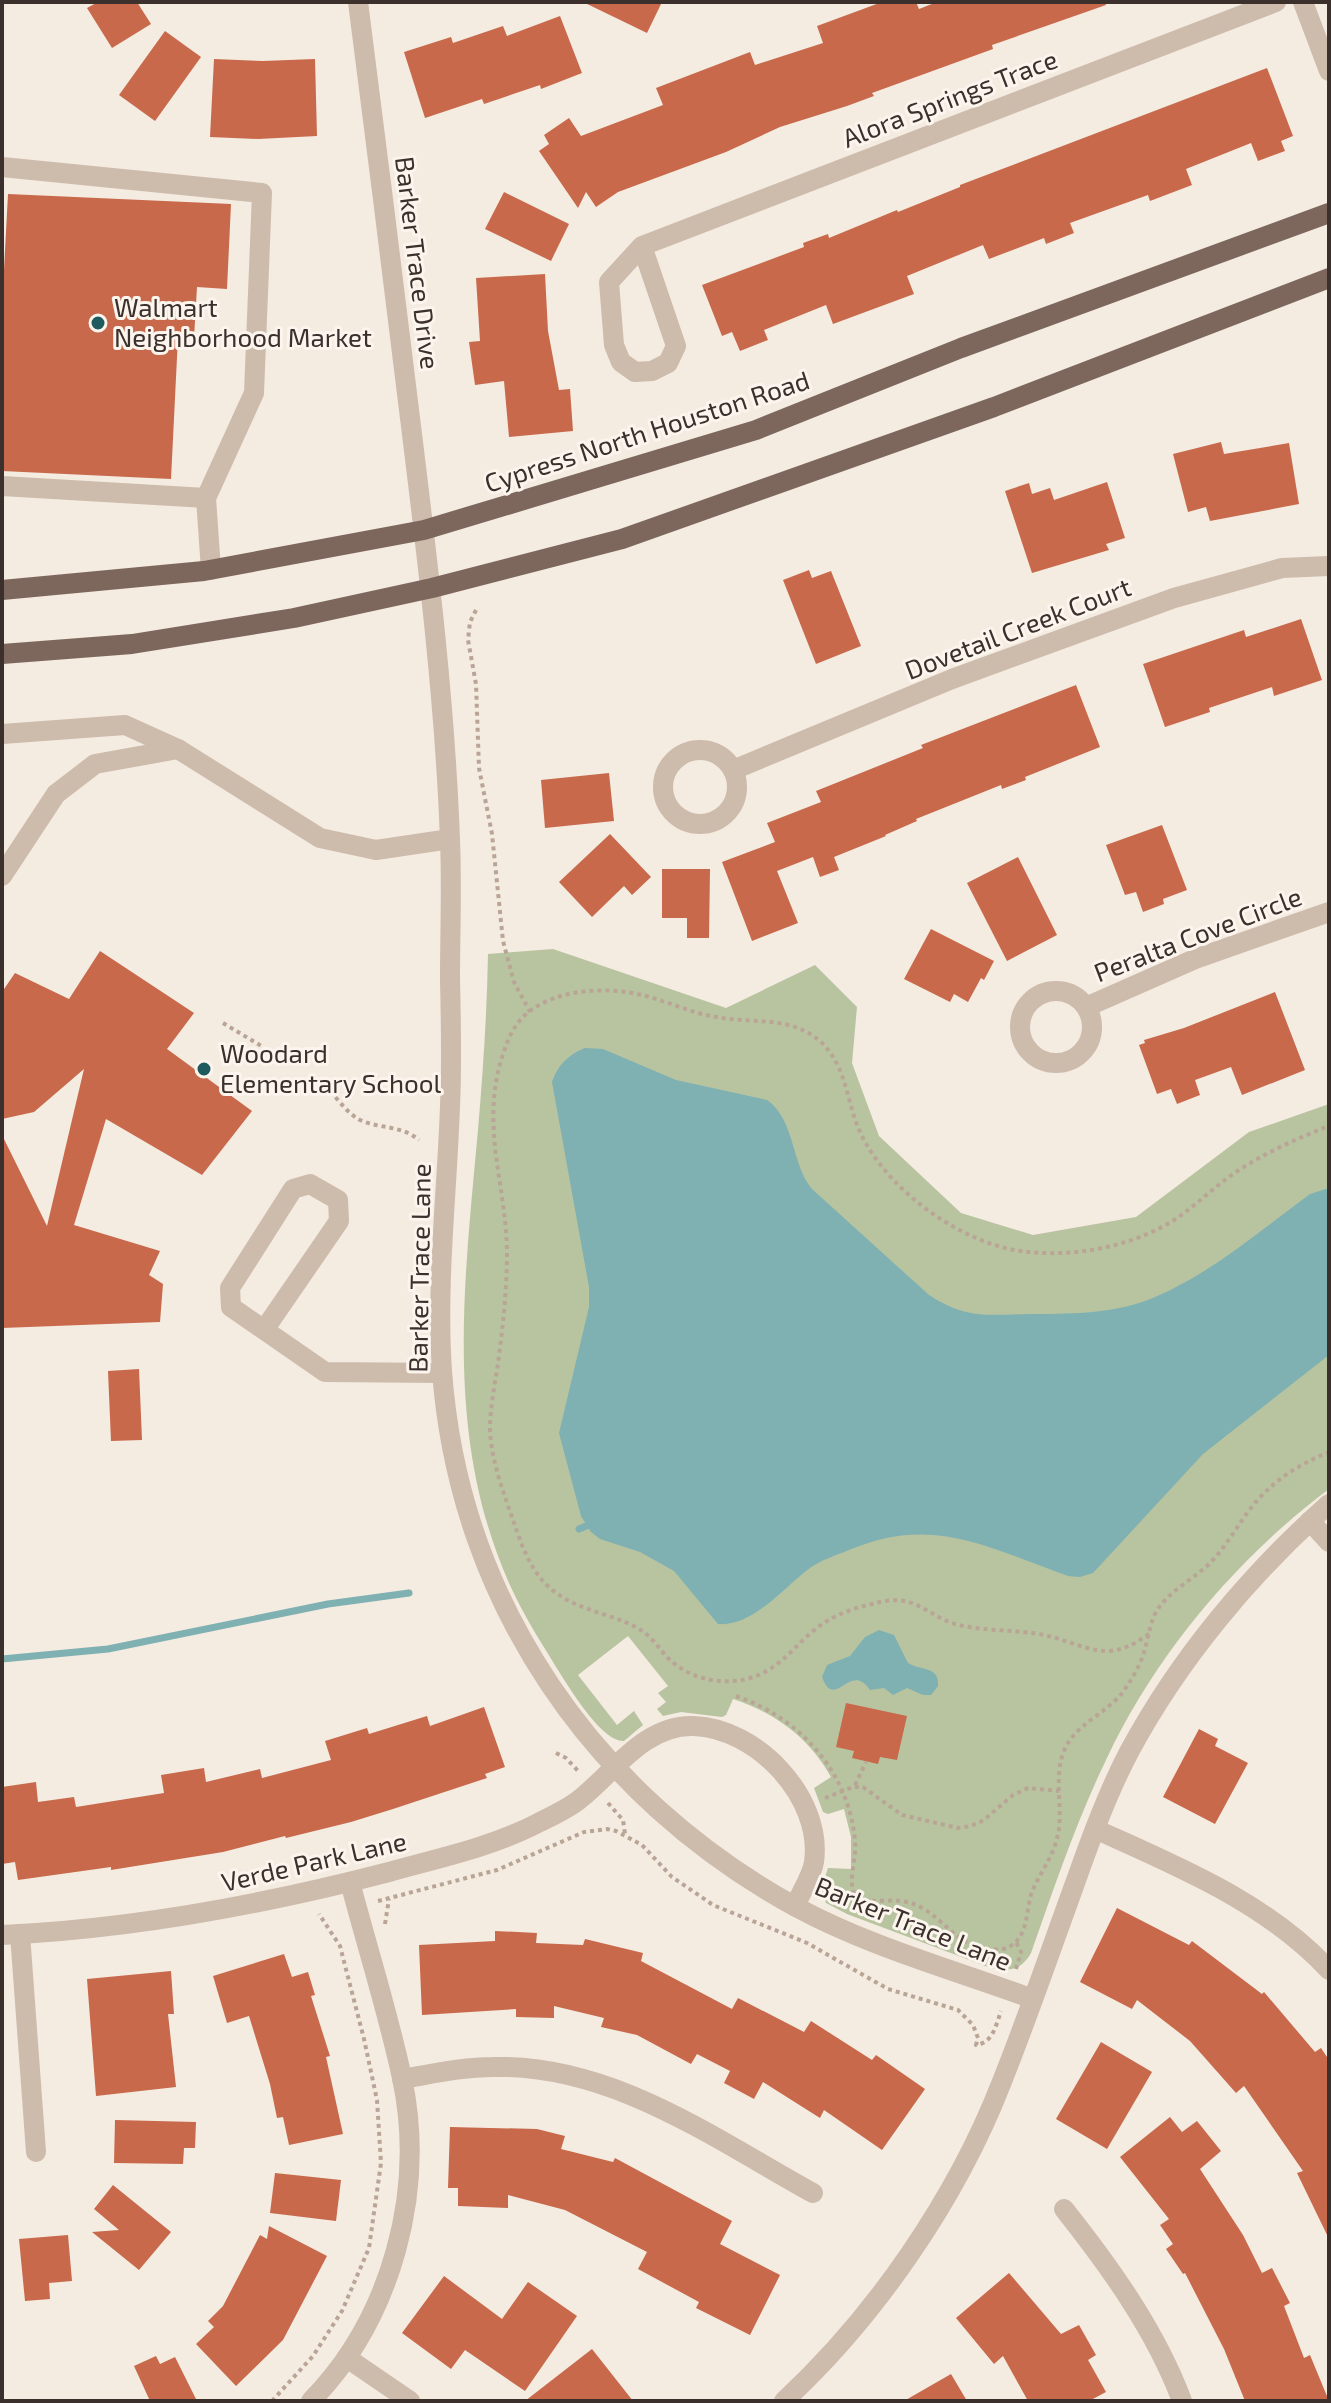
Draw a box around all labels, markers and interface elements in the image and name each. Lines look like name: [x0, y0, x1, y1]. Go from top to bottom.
street label: Alora Springs Trace: [838, 42, 1061, 153]
street label: Barker Trace Drive: [390, 155, 447, 371]
place label: Walmart Neighborhood Market: [114, 291, 372, 352]
marker: Walmart Neighborhood Market: [89, 314, 107, 332]
street label: Cypress North Houston Road: [480, 363, 813, 498]
street label: Dovetail Creek Court: [900, 570, 1135, 685]
street label: Peralta Cove Circle: [1089, 880, 1306, 987]
place label: Woodard Elementary School: [220, 1037, 442, 1098]
marker: Woodard Elementary School: [195, 1060, 213, 1078]
street label: Barker Trace Lane: [401, 1163, 436, 1373]
street label: Verde Park Lane: [218, 1824, 409, 1897]
street label: Barker Trace Lane: [811, 1869, 1016, 1976]

